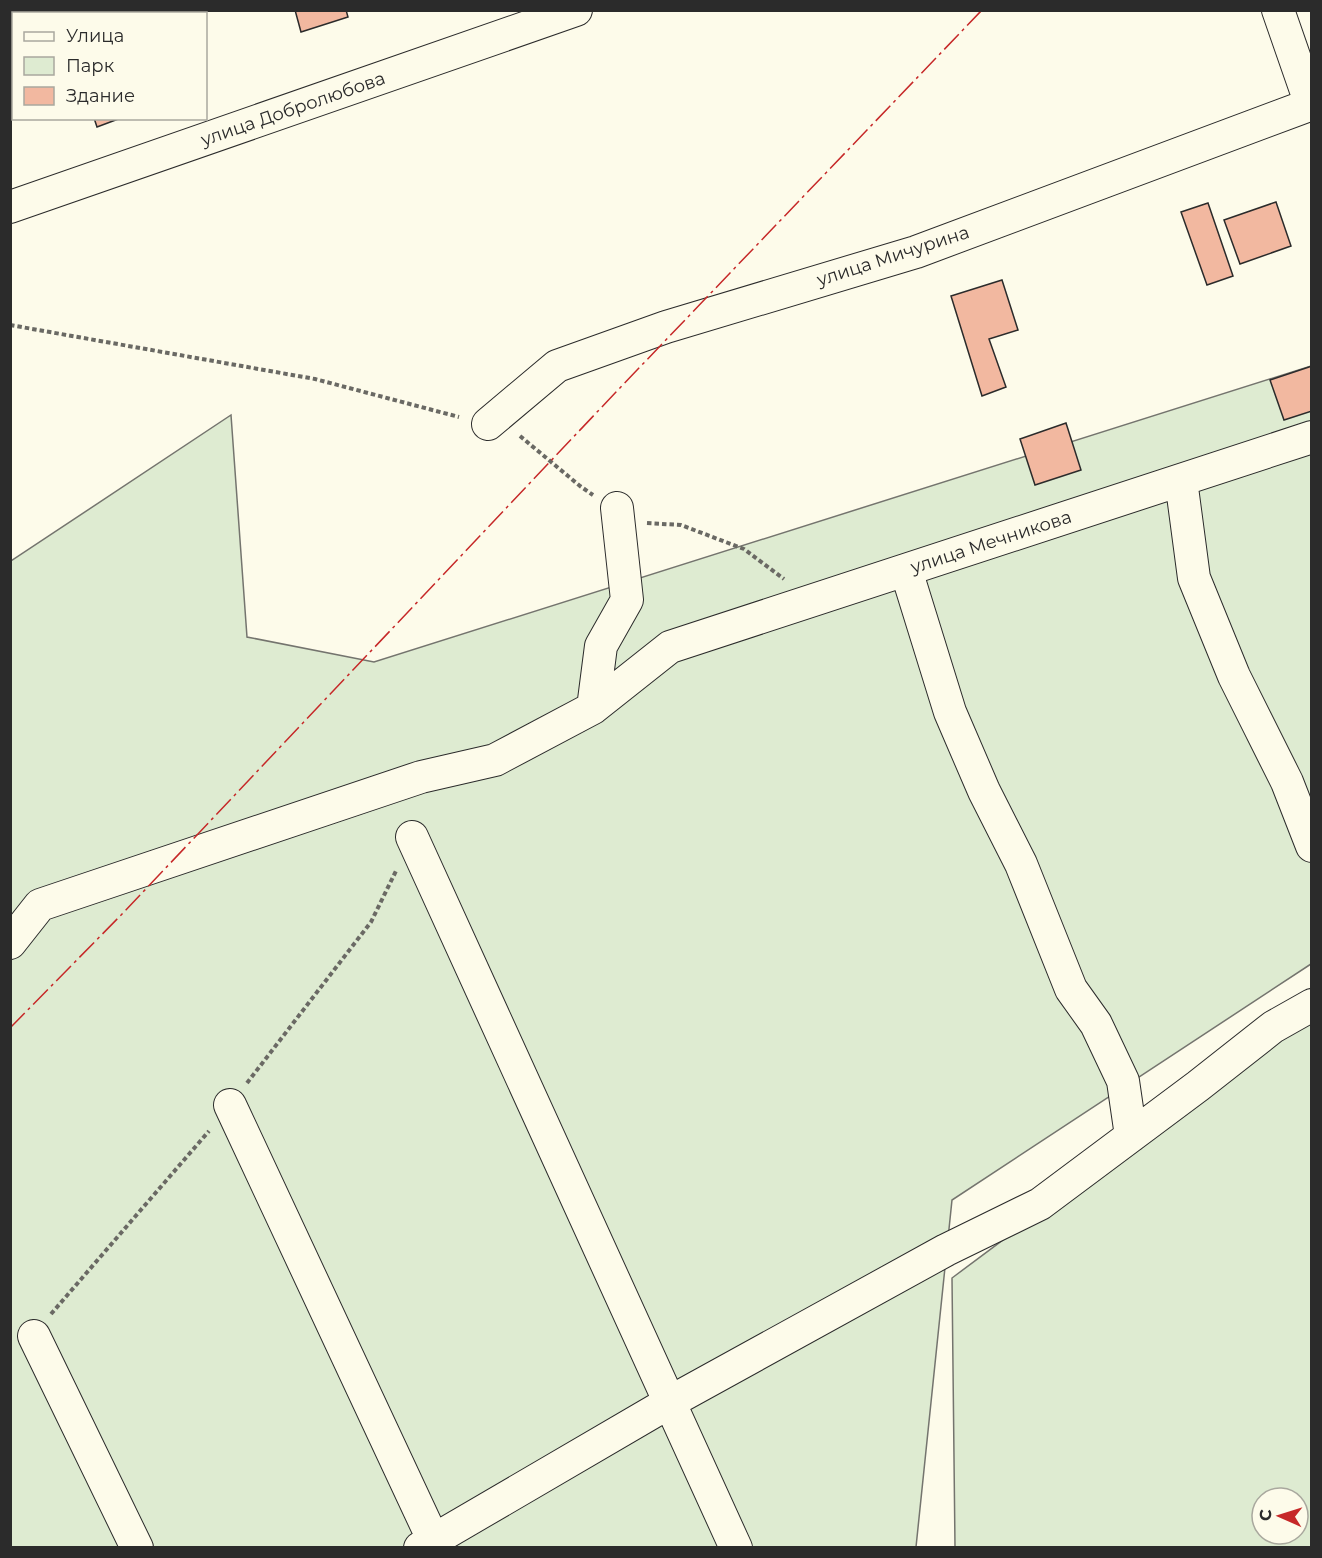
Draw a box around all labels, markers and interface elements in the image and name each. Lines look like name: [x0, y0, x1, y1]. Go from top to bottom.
legend: [12, 12, 207, 120]
text: Улица: [66, 25, 124, 47]
text: Парк: [66, 55, 115, 77]
street label: улица Добролюбова: [197, 67, 388, 151]
text: Здание: [66, 85, 135, 107]
street label: улица Мичурина: [813, 221, 972, 291]
street label: улица Мечникова: [907, 506, 1074, 579]
north arrow: [1250, 1486, 1310, 1546]
text: С: [1256, 1509, 1275, 1522]

